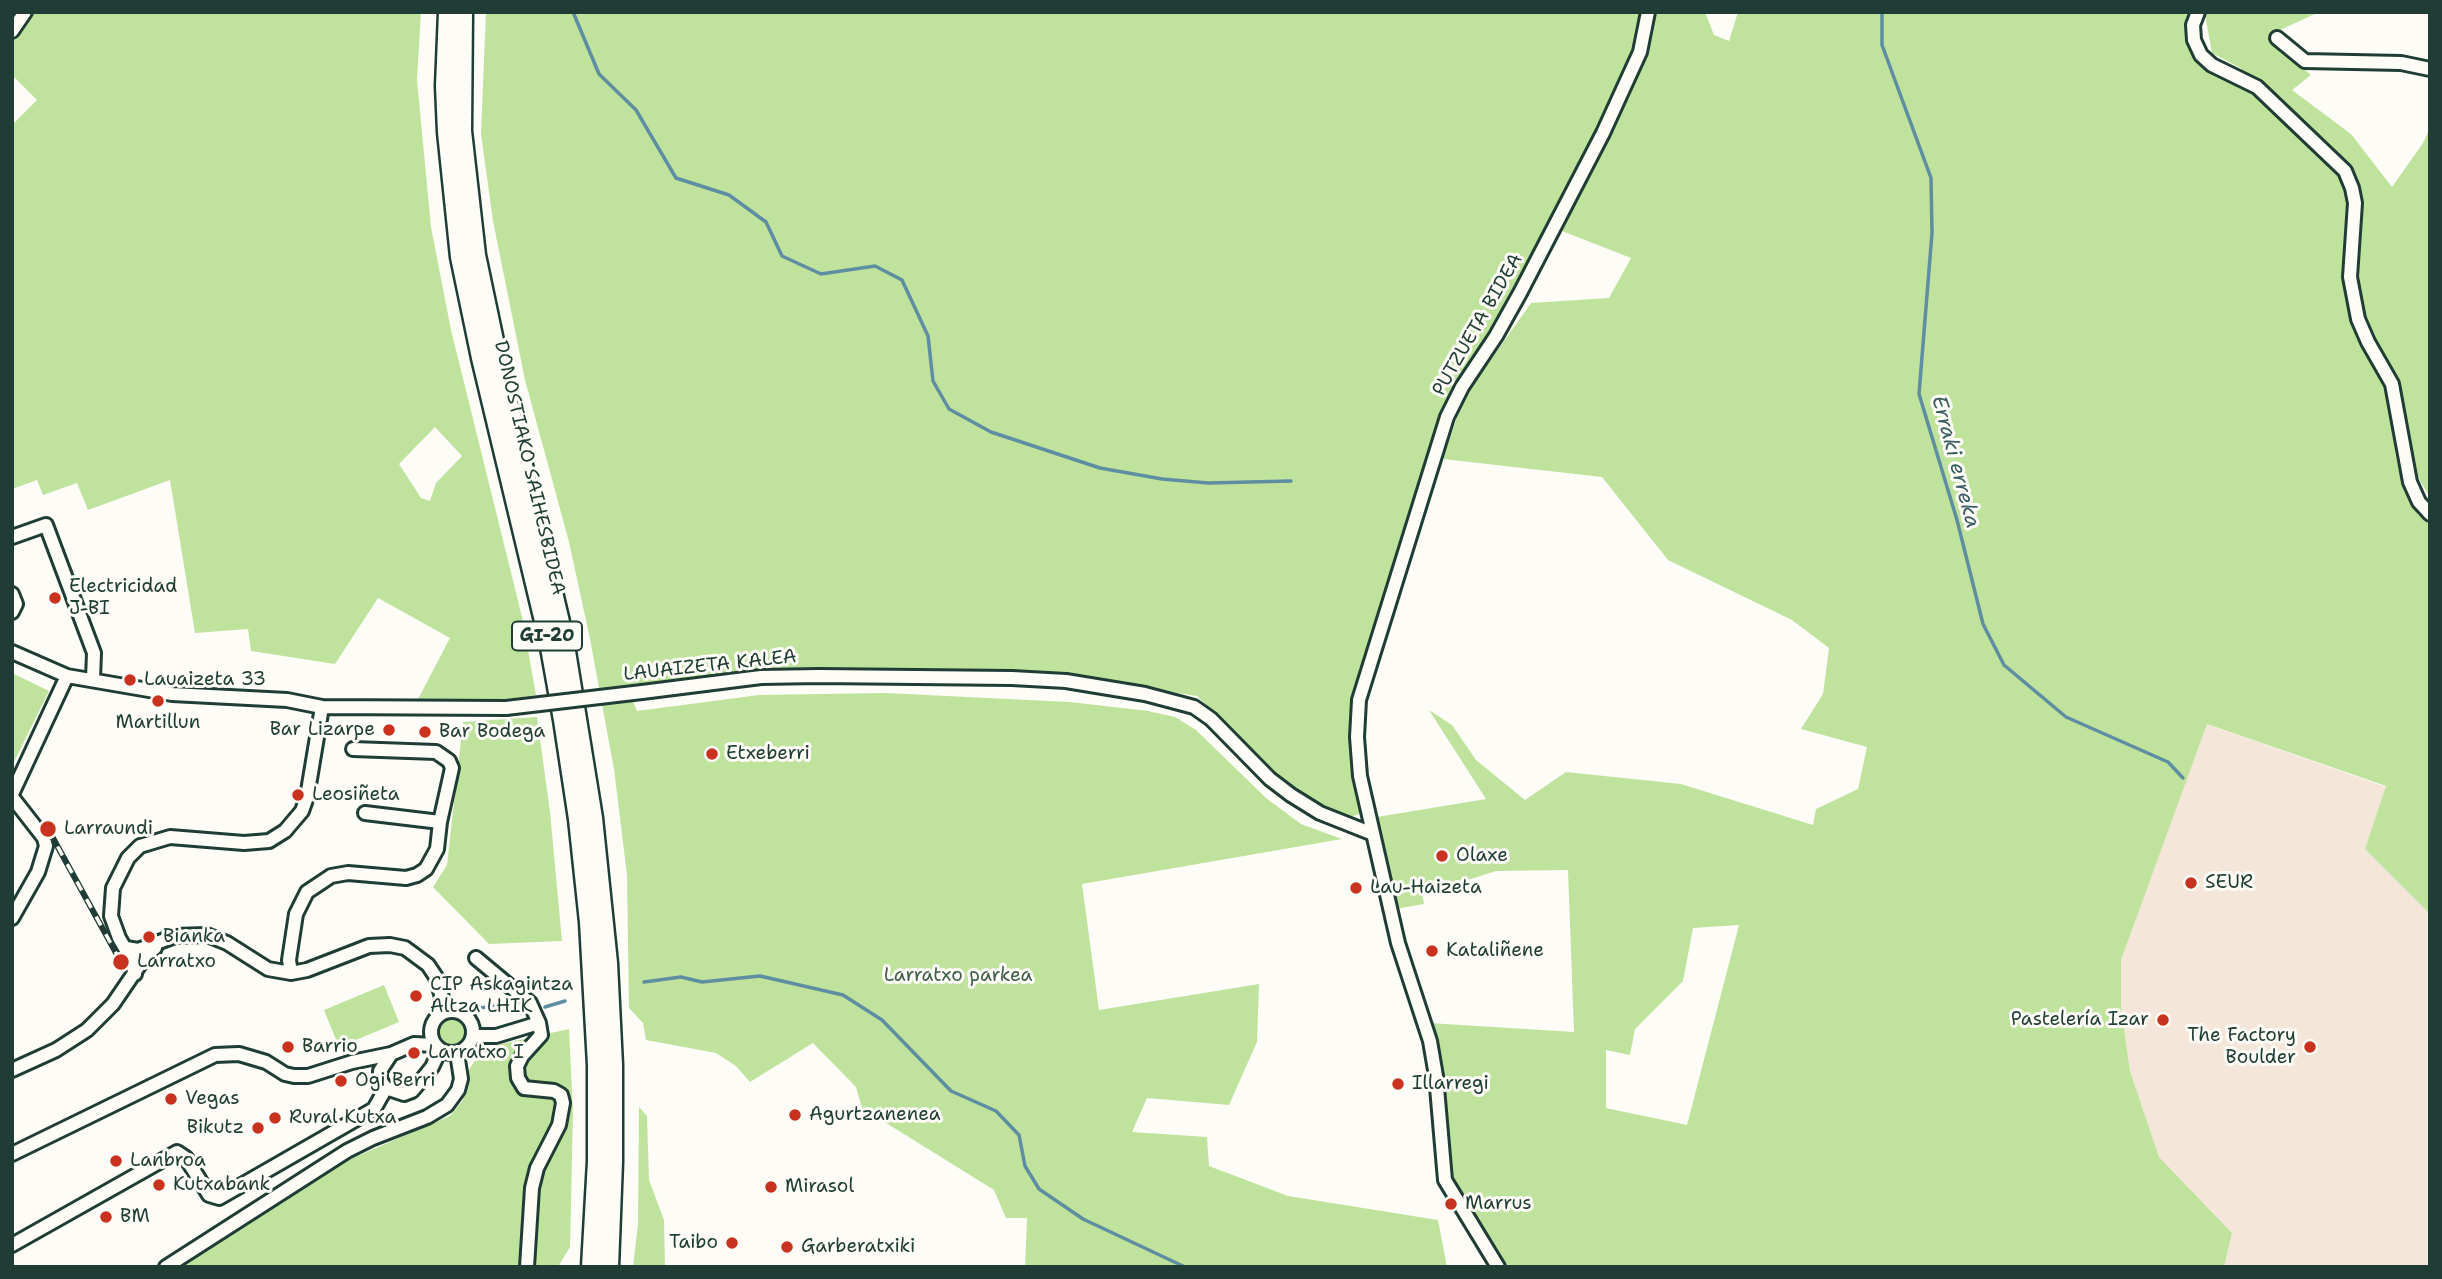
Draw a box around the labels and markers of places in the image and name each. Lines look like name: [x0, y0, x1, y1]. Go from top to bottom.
place label: Electricidad J-BI: [69, 576, 177, 620]
marker: Electricidad J-BI: [47, 590, 63, 606]
place label: Lauaizeta 33: [144, 669, 266, 691]
marker: Lauaizeta 33: [122, 672, 138, 688]
marker: Martillun: [150, 693, 166, 709]
place label: Martillun: [116, 712, 200, 734]
place label: Bar Lizarpe: [270, 719, 375, 741]
place label: Bar Bodega: [439, 721, 545, 743]
marker: Bar Lizarpe: [381, 722, 397, 738]
marker: Bar Bodega: [417, 724, 433, 740]
place label: Etxeberri: [726, 743, 810, 765]
marker: Etxeberri: [704, 746, 720, 762]
place label: Leosiñeta: [312, 784, 400, 806]
marker: Leosiñeta: [290, 787, 306, 803]
place label: Larraundi: [64, 818, 153, 840]
marker: Larraundi: [38, 819, 58, 839]
place label: Olaxe: [1456, 845, 1508, 867]
marker: Olaxe: [1434, 848, 1450, 864]
place label: SEUR: [2205, 872, 2253, 894]
marker: SEUR: [2183, 875, 2199, 891]
place label: Lau-Haizeta: [1370, 877, 1482, 899]
marker: Lau-Haizeta: [1348, 880, 1364, 896]
place label: Bianka: [163, 926, 225, 948]
marker: Bianka: [141, 929, 157, 945]
place label: Kataliñene: [1446, 940, 1544, 962]
marker: Kataliñene: [1424, 943, 1440, 959]
place label: Larratxo: [137, 951, 216, 973]
marker: Larratxo: [111, 952, 131, 972]
place label: CIP Askagintza Altza LHIK: [430, 974, 573, 1018]
marker: CIP Askagintza Altza LHIK: [408, 988, 424, 1004]
place label: Pastelería Izar: [2011, 1009, 2149, 1031]
marker: Pastelería Izar: [2155, 1012, 2171, 1028]
place label: The Factory Boulder: [2187, 1025, 2296, 1069]
place label: Barrio: [302, 1036, 358, 1058]
marker: Barrio: [280, 1039, 296, 1055]
marker: The Factory Boulder: [2302, 1039, 2318, 1055]
place label: Larratxo I: [428, 1042, 524, 1064]
marker: Larratxo I: [406, 1045, 422, 1061]
place label: Ogi Berri: [355, 1070, 436, 1092]
marker: Ogi Berri: [333, 1073, 349, 1089]
place label: Illarregi: [1412, 1073, 1489, 1095]
marker: Illarregi: [1390, 1076, 1406, 1092]
place label: Vegas: [185, 1088, 240, 1110]
marker: Vegas: [163, 1091, 179, 1107]
place label: Agurtzanenea: [809, 1104, 941, 1126]
place label: Rural Kutxa: [289, 1107, 396, 1129]
marker: Agurtzanenea: [787, 1107, 803, 1123]
marker: Rural Kutxa: [267, 1110, 283, 1126]
place label: Bikutz: [187, 1117, 244, 1139]
marker: Bikutz: [250, 1120, 266, 1136]
place label: Lanbroa: [130, 1150, 206, 1172]
marker: Lanbroa: [108, 1153, 124, 1169]
place label: Kutxabank: [173, 1174, 271, 1196]
place label: Mirasol: [785, 1176, 854, 1198]
marker: Kutxabank: [151, 1177, 167, 1193]
marker: Mirasol: [763, 1179, 779, 1195]
place label: Marrus: [1465, 1193, 1532, 1215]
marker: Marrus: [1443, 1196, 1459, 1212]
place label: BM: [120, 1206, 150, 1228]
marker: BM: [98, 1209, 114, 1225]
place label: Taibo: [669, 1232, 718, 1254]
marker: Taibo: [724, 1235, 740, 1251]
place label: Garberatxiki: [801, 1236, 915, 1258]
marker: Garberatxiki: [779, 1239, 795, 1255]

